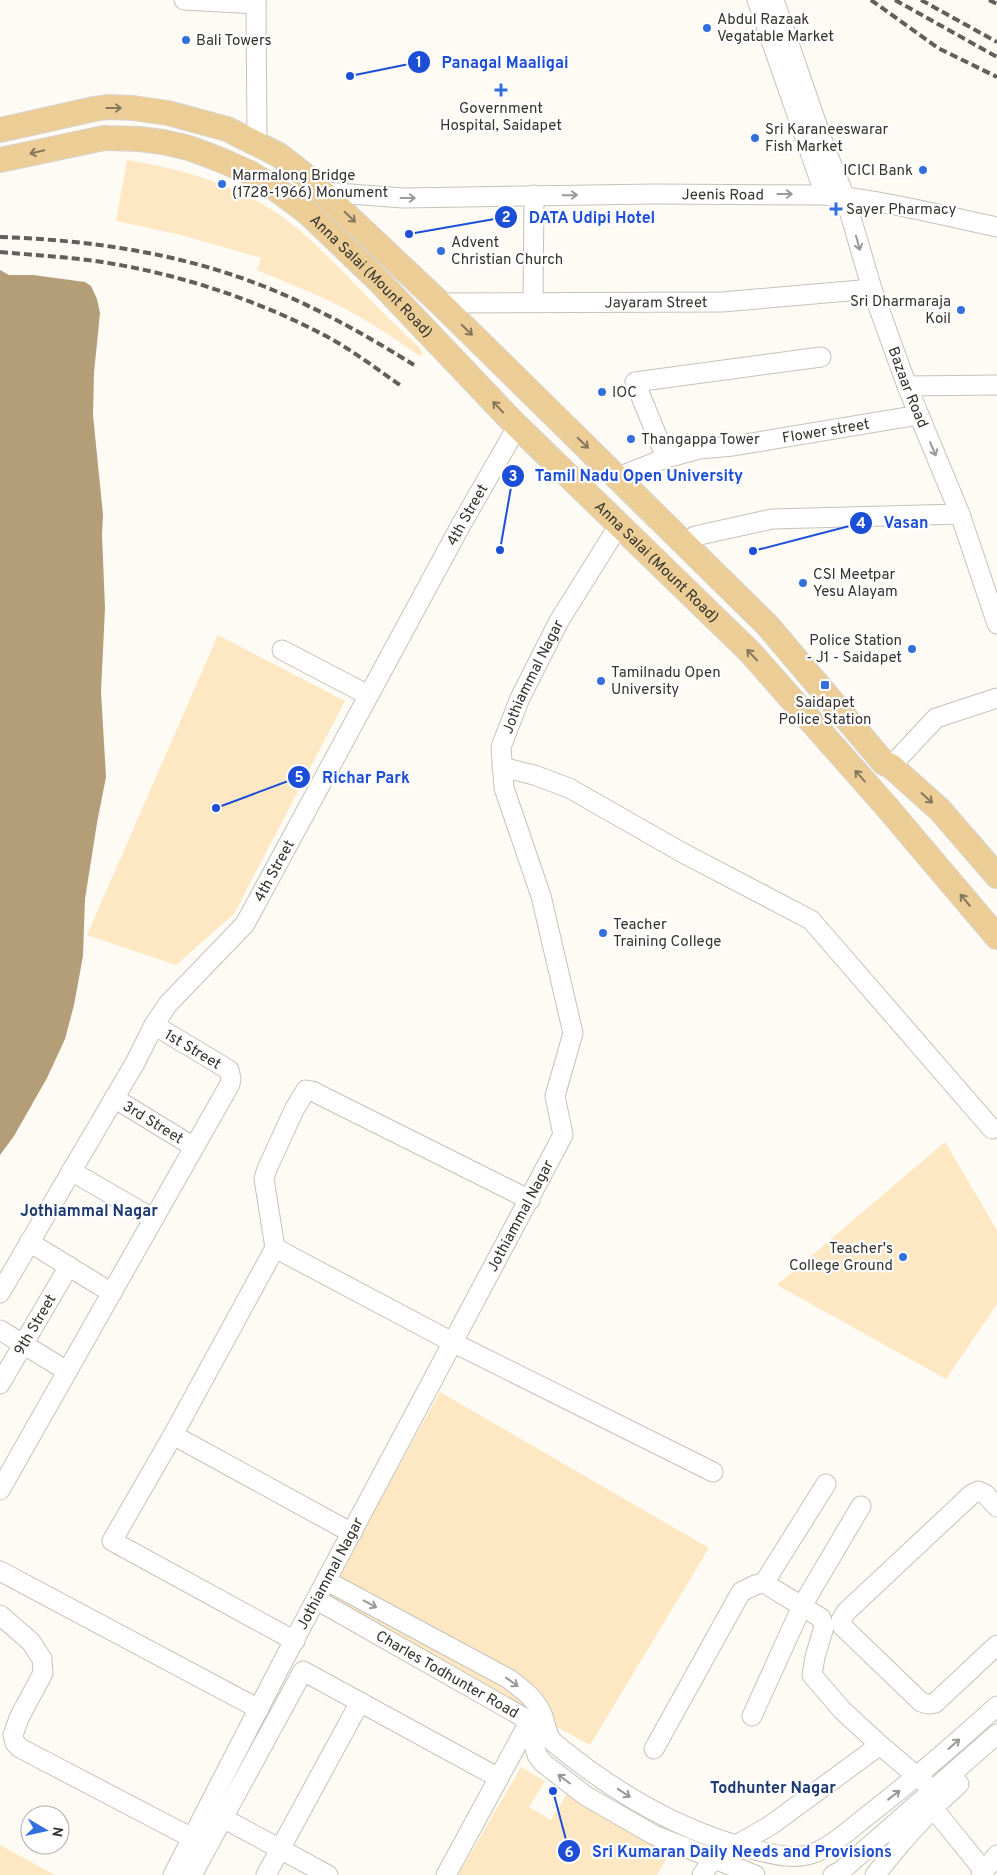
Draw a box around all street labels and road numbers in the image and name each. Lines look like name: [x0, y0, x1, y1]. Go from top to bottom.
street label: Jeenis Road: [681, 186, 764, 206]
street label: Anna Salai (Mount Road): [305, 211, 436, 342]
street label: Jayaram Street: [604, 294, 708, 313]
street label: Bazaar Road: [883, 344, 931, 431]
street label: Flower street: [781, 415, 871, 449]
street label: 4th Street: [443, 481, 493, 550]
street label: Anna Salai (Mount Road): [590, 498, 722, 627]
street label: Jothiammal Nagar: [499, 617, 569, 737]
street label: 4th Street: [251, 837, 300, 906]
street label: 1st Street: [160, 1026, 224, 1075]
street label: 3rd Street: [119, 1097, 186, 1149]
street label: Jothiammal Nagar: [484, 1157, 559, 1276]
street label: 9th Street: [11, 1291, 61, 1359]
street label: Jothiammal Nagar: [294, 1515, 369, 1633]
street label: Charles Todhunter Road: [372, 1627, 522, 1724]

